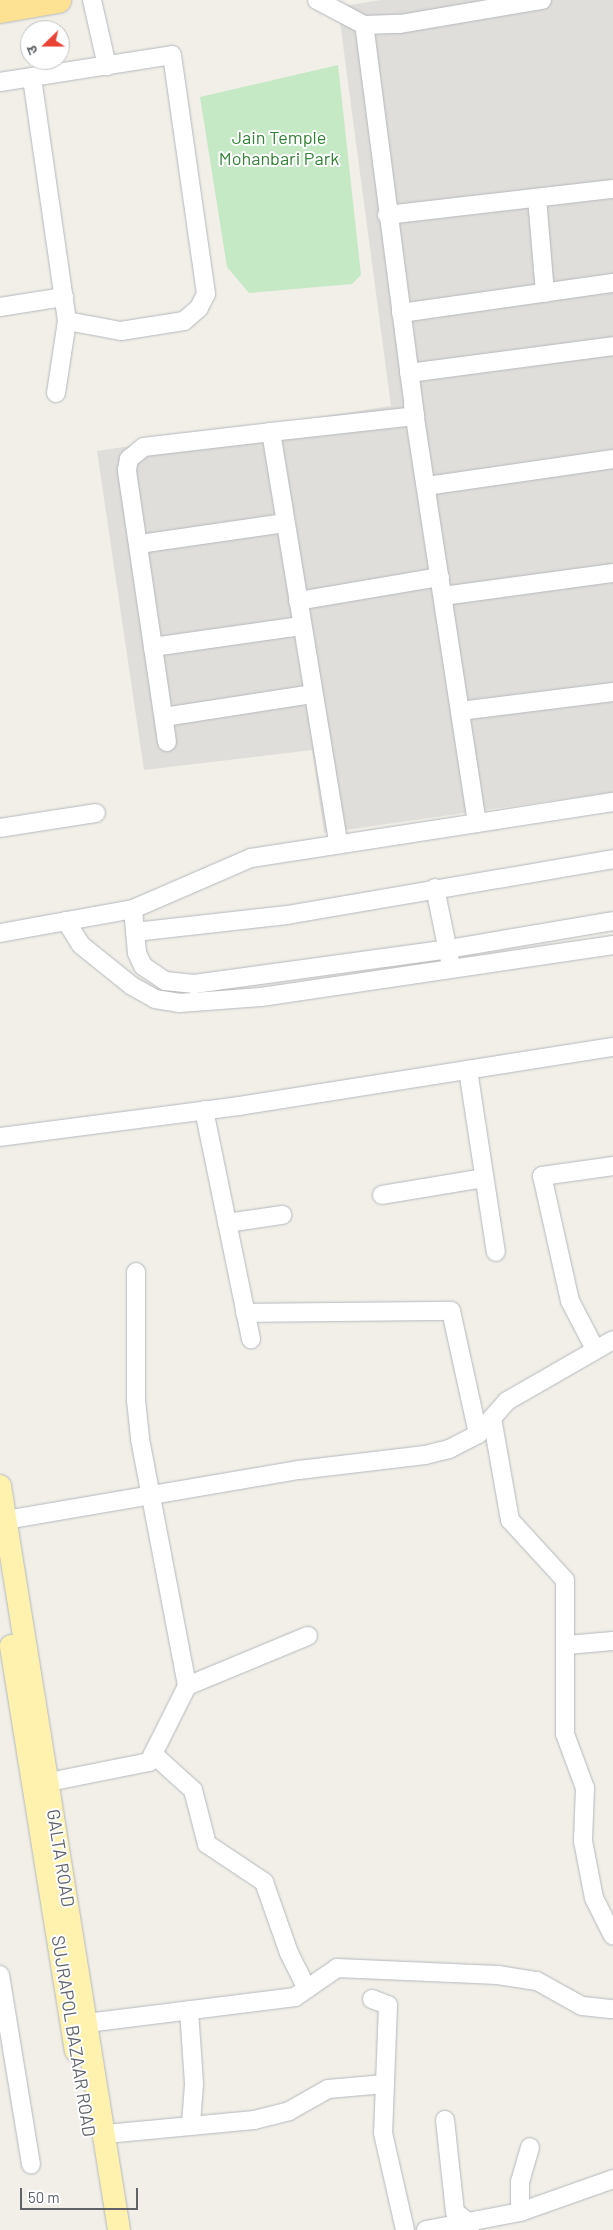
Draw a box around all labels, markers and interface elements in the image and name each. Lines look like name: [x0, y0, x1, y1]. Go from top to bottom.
north arrow: [20, 20, 70, 70]
text: उ: [22, 43, 41, 57]
park label: Jain Temple Mohanbari Park: [219, 127, 339, 170]
street label: GALTA ROAD: [43, 1808, 79, 1908]
street label: SUJRAPOL BAZAAR ROAD: [47, 1934, 101, 2138]
scale bar: [22, 2178, 140, 2210]
text: 50 m: [28, 2188, 60, 2206]

